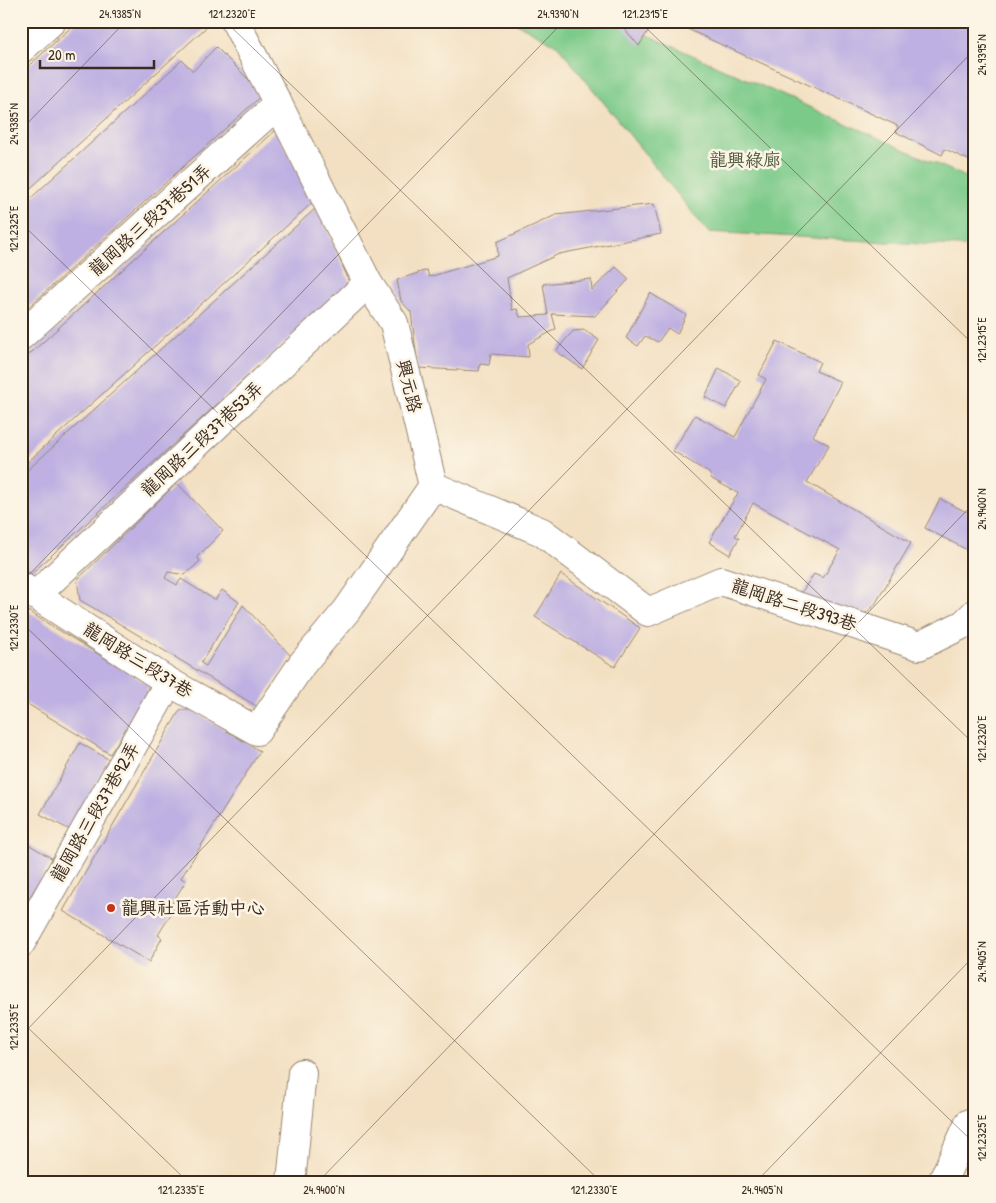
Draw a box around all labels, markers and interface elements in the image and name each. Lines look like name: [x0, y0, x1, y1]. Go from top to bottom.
text: 24.9385°N: [99, 5, 141, 22]
text: 121.2320°E: [209, 5, 256, 22]
text: 24.9390°N: [537, 5, 579, 22]
text: 121.2315°E: [622, 5, 668, 22]
text: 24.9395°N: [973, 34, 990, 76]
scale bar: [40, 38, 154, 70]
text: 20 m: [48, 44, 75, 65]
text: 24.9385°N: [5, 103, 22, 145]
park label: 龍興綠廊: [709, 147, 781, 172]
street label: 龍岡路三段37巷51弄: [83, 158, 216, 281]
text: 121.2325°E: [5, 205, 22, 252]
text: 121.2315°E: [973, 317, 990, 363]
street label: 興元路: [391, 357, 428, 415]
street label: 龍岡路三段37巷53弄: [135, 375, 268, 502]
text: 24.9400°N: [973, 488, 990, 530]
street label: 龍岡路二段393巷: [728, 572, 860, 637]
text: 121.2330°E: [5, 604, 22, 651]
street label: 龍岡路三段37巷: [79, 616, 198, 703]
text: 121.2320°E: [973, 715, 990, 762]
street label: 龍岡路三段37巷92弄: [44, 737, 145, 886]
place label: 龍興社區活動中心: [121, 895, 265, 920]
marker: 龍興社區活動中心: [105, 902, 117, 914]
text: 24.9405°N: [973, 941, 990, 983]
text: 121.2335°E: [5, 1003, 22, 1050]
text: 121.2325°E: [973, 1114, 990, 1161]
text: 121.2335°E: [158, 1181, 205, 1198]
text: 24.9400°N: [303, 1181, 345, 1198]
text: 121.2330°E: [571, 1181, 618, 1198]
text: 24.9405°N: [741, 1181, 783, 1198]

